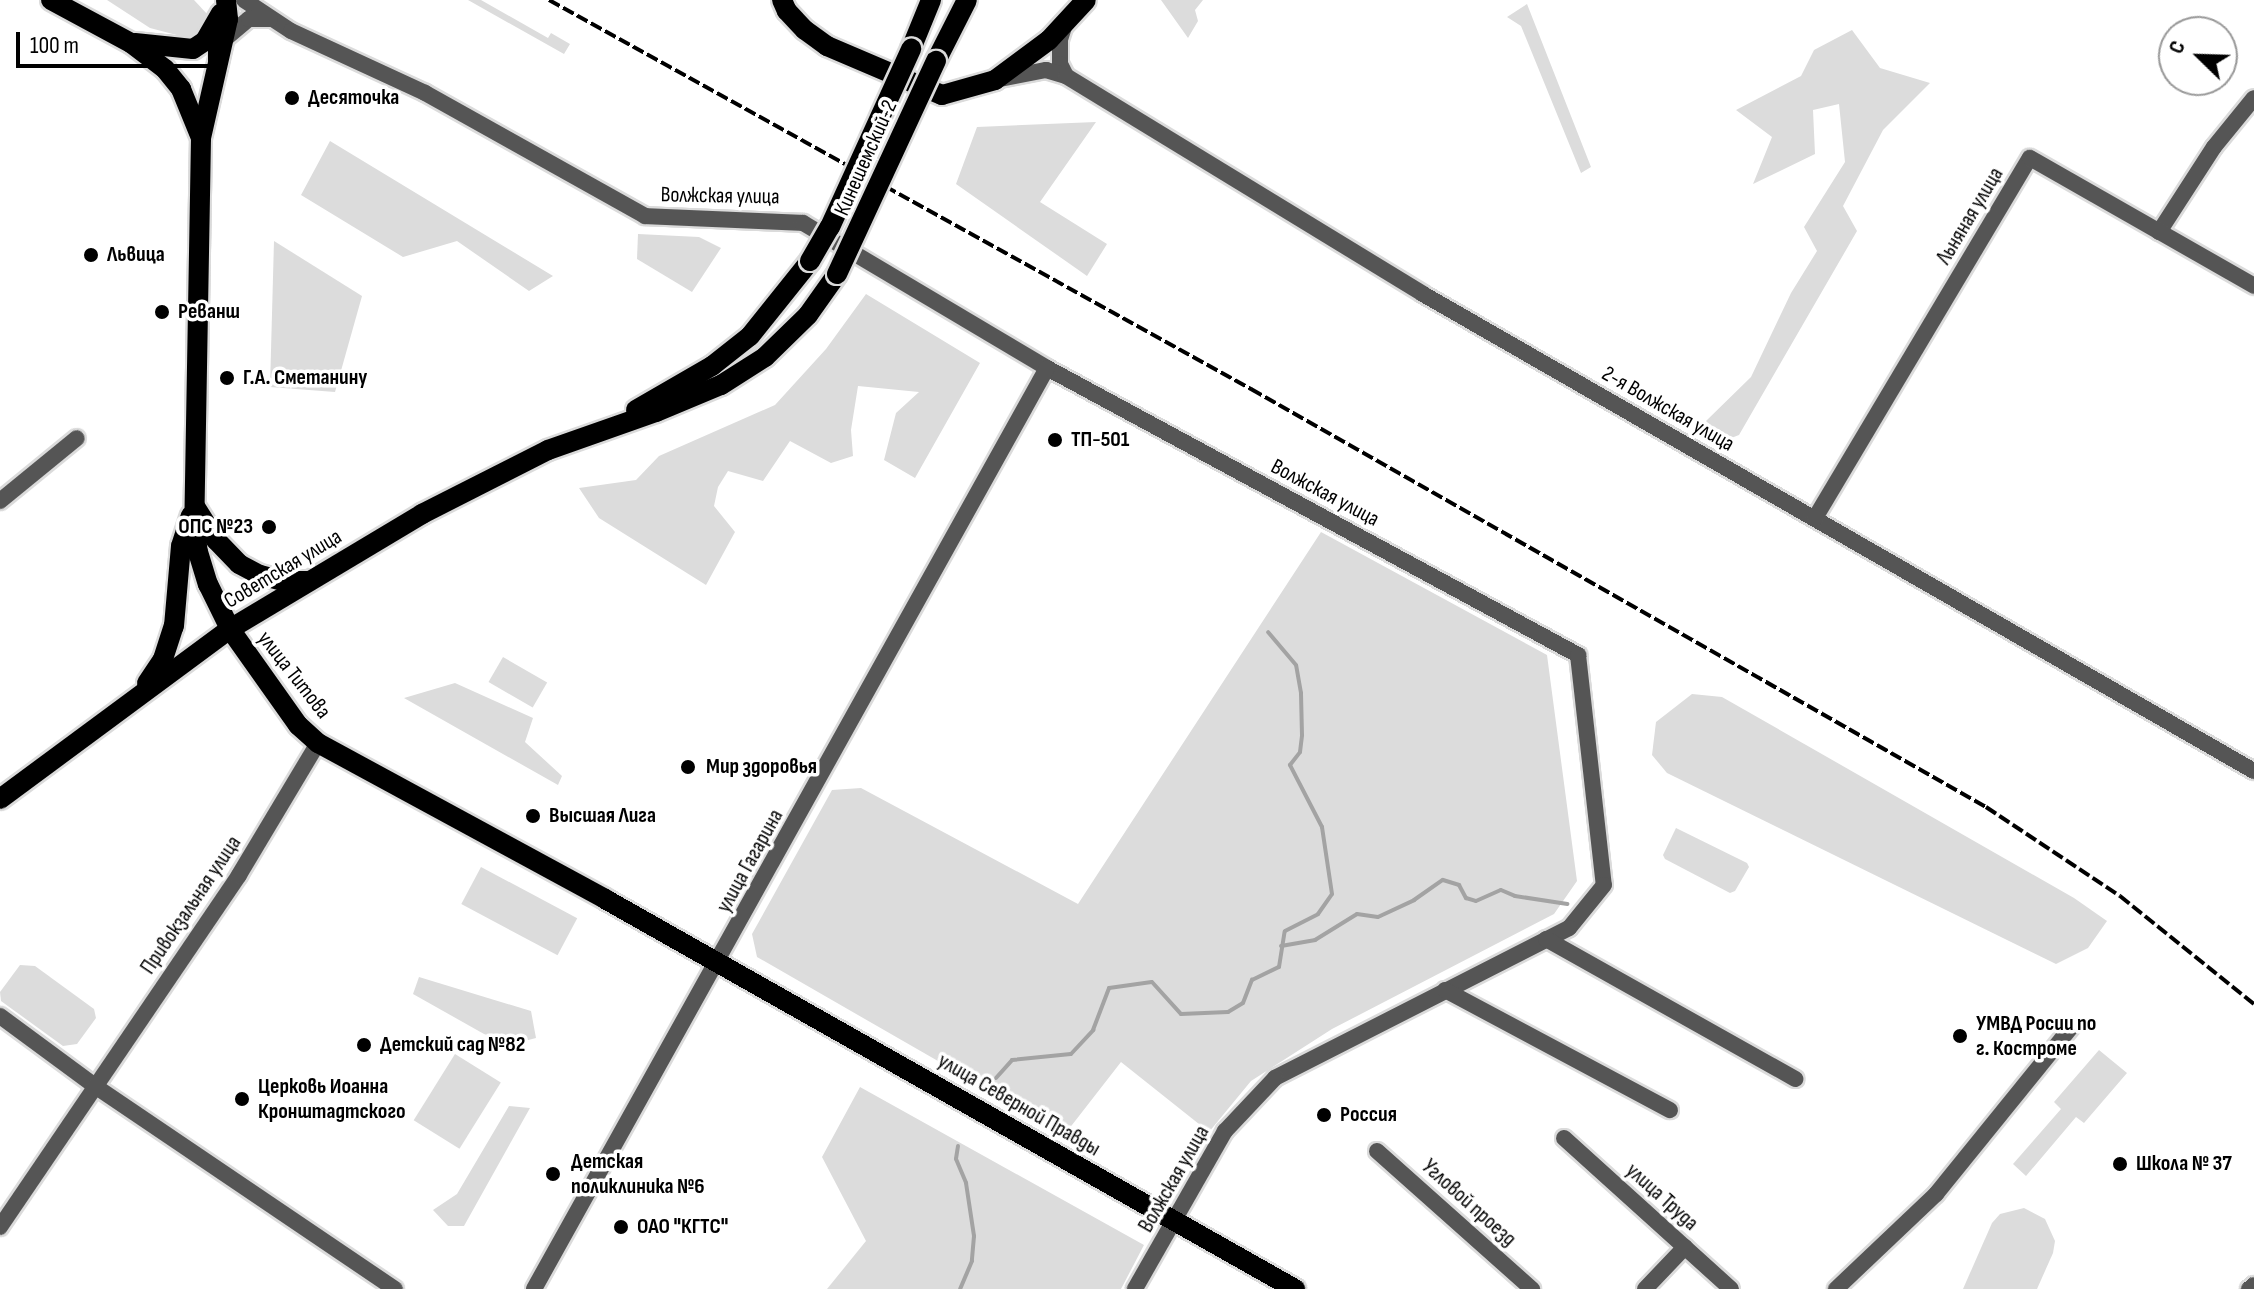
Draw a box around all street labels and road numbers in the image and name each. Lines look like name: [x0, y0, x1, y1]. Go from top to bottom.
street label: Кинешемский-2: [829, 96, 903, 220]
street label: Льняная улица: [1931, 163, 2009, 269]
street label: Волжская улица: [660, 182, 780, 210]
street label: 2-я Волжская улица: [1597, 360, 1739, 458]
street label: Волжская улица: [1266, 453, 1384, 533]
street label: Советская улица: [220, 524, 346, 614]
street label: улица Титова: [252, 626, 336, 724]
street label: улица Гагарина: [711, 805, 789, 917]
street label: Привокзальная улица: [135, 831, 247, 979]
street label: улица Северной Правды: [933, 1048, 1105, 1162]
street label: Волжская улица: [1133, 1121, 1215, 1237]
street label: Угловой проезд: [1416, 1154, 1522, 1252]
street label: улица Труда: [1620, 1158, 1704, 1236]

